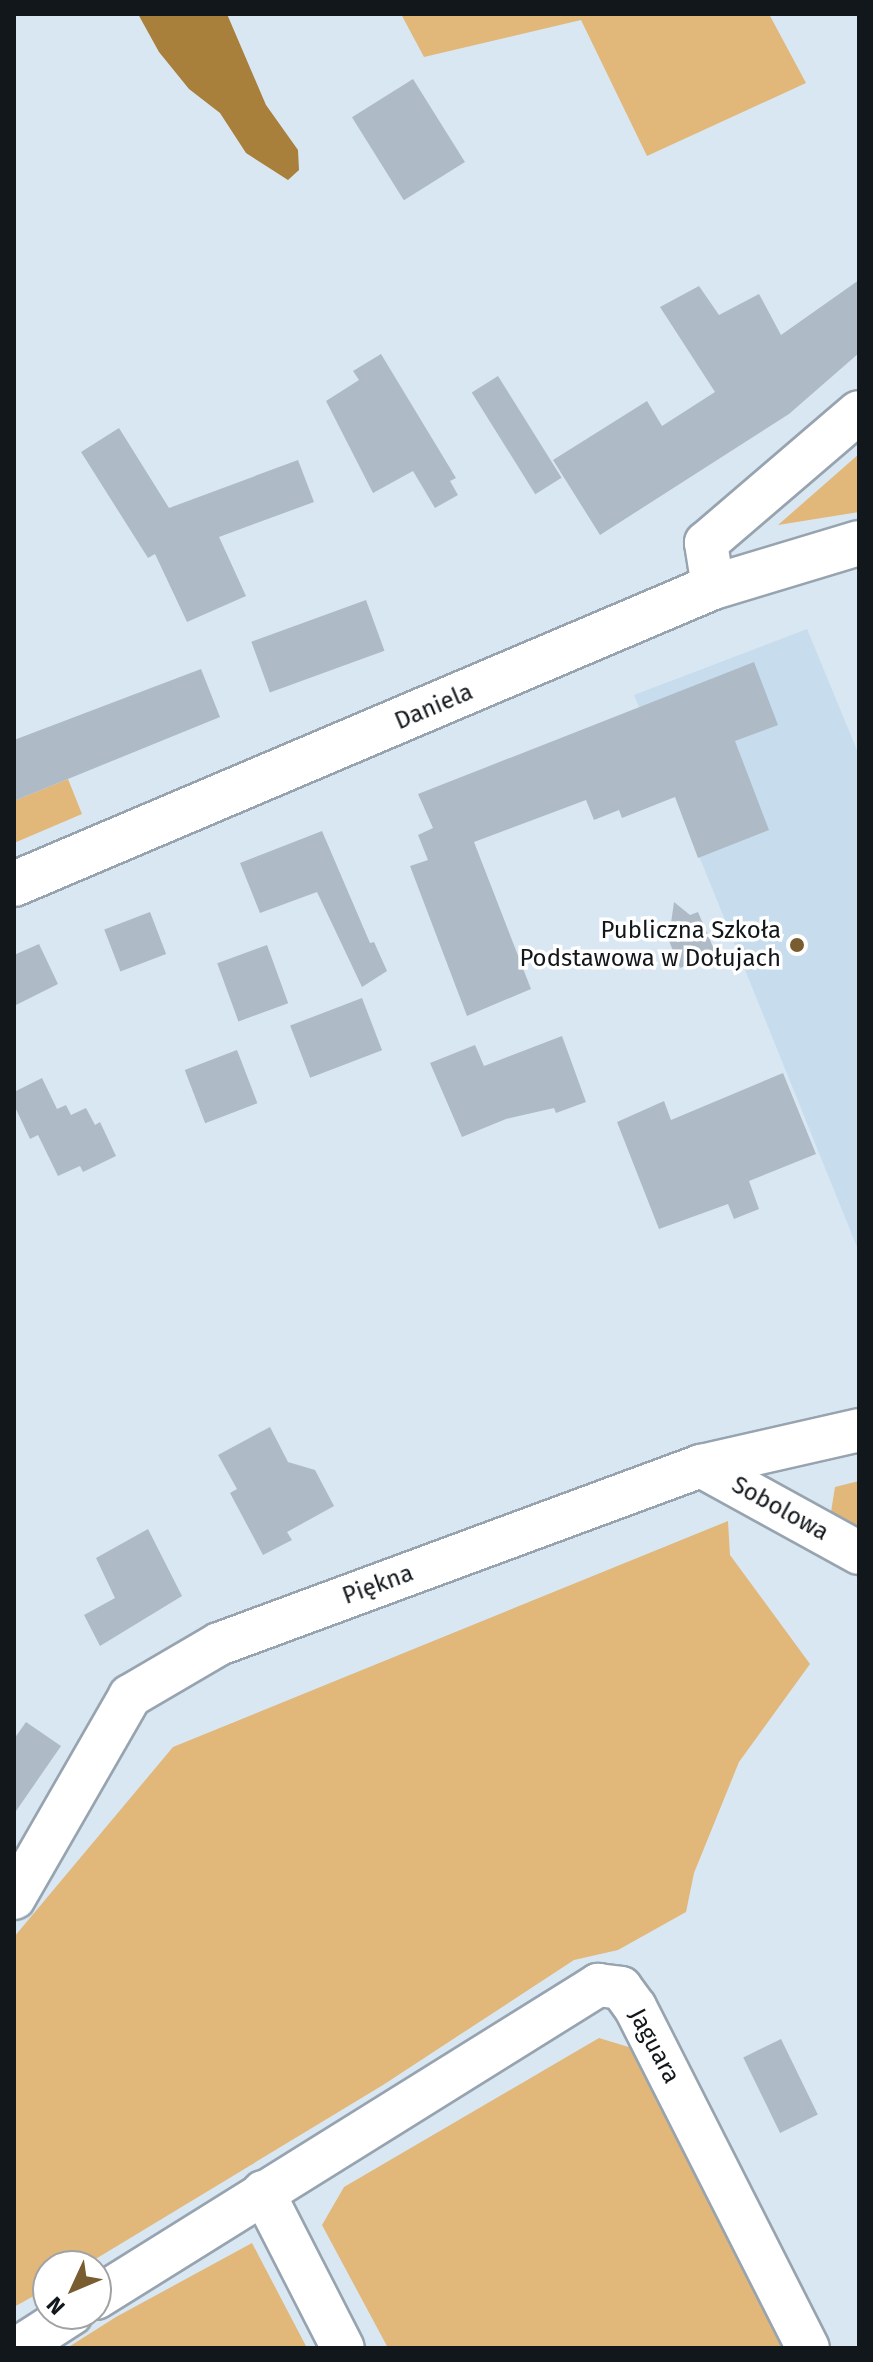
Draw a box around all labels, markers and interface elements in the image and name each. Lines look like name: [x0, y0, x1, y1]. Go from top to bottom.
street label: Daniela: [391, 678, 477, 736]
place label: Publiczna Szkoła Podstawowa w Dołujach: [519, 917, 781, 973]
marker: Publiczna Szkoła Podstawowa w Dołujach: [788, 936, 806, 954]
street label: Sobolowa: [727, 1471, 833, 1547]
street label: Piękna: [339, 1559, 417, 1611]
street label: Jaguara: [622, 2004, 686, 2088]
north arrow: [32, 2250, 112, 2330]
text: N: [41, 2291, 71, 2320]

